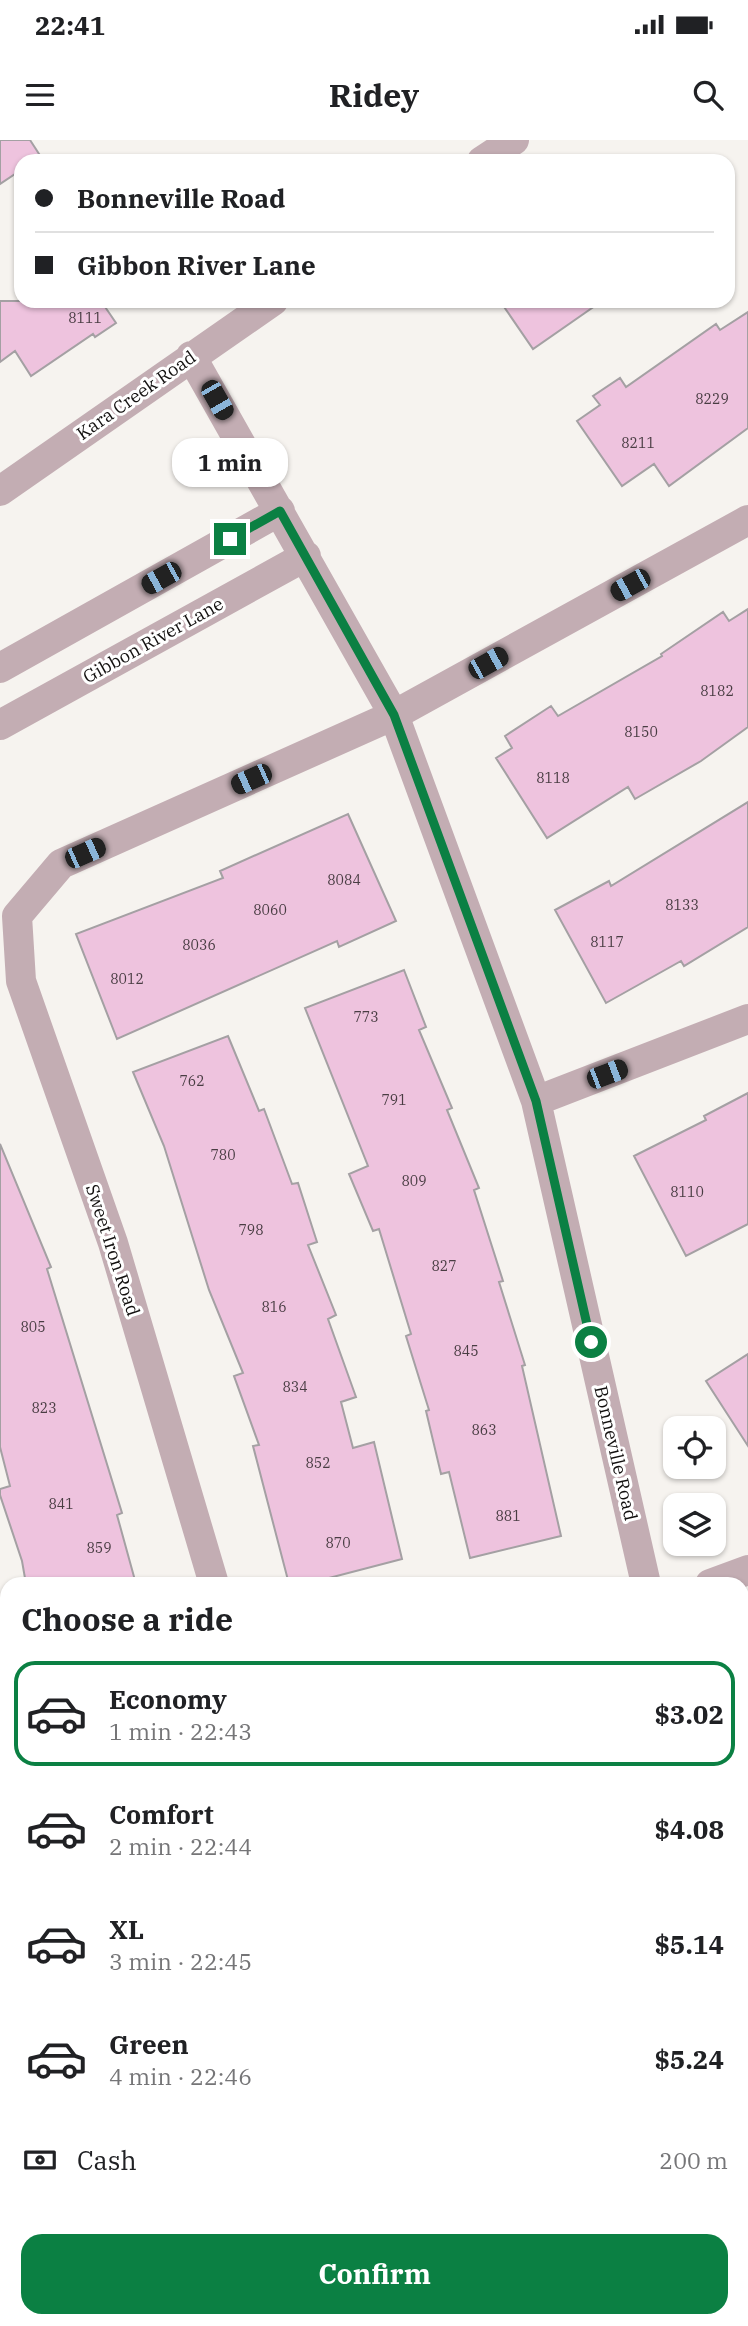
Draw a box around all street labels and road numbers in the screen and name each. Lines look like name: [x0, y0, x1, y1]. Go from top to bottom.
street label: Kara Creek Road: [72, 345, 200, 445]
street label: Gibbon River Lane: [79, 592, 227, 688]
street label: Sweet Iron Road: [81, 1181, 145, 1319]
street label: Bonneville Road: [589, 1383, 643, 1523]

